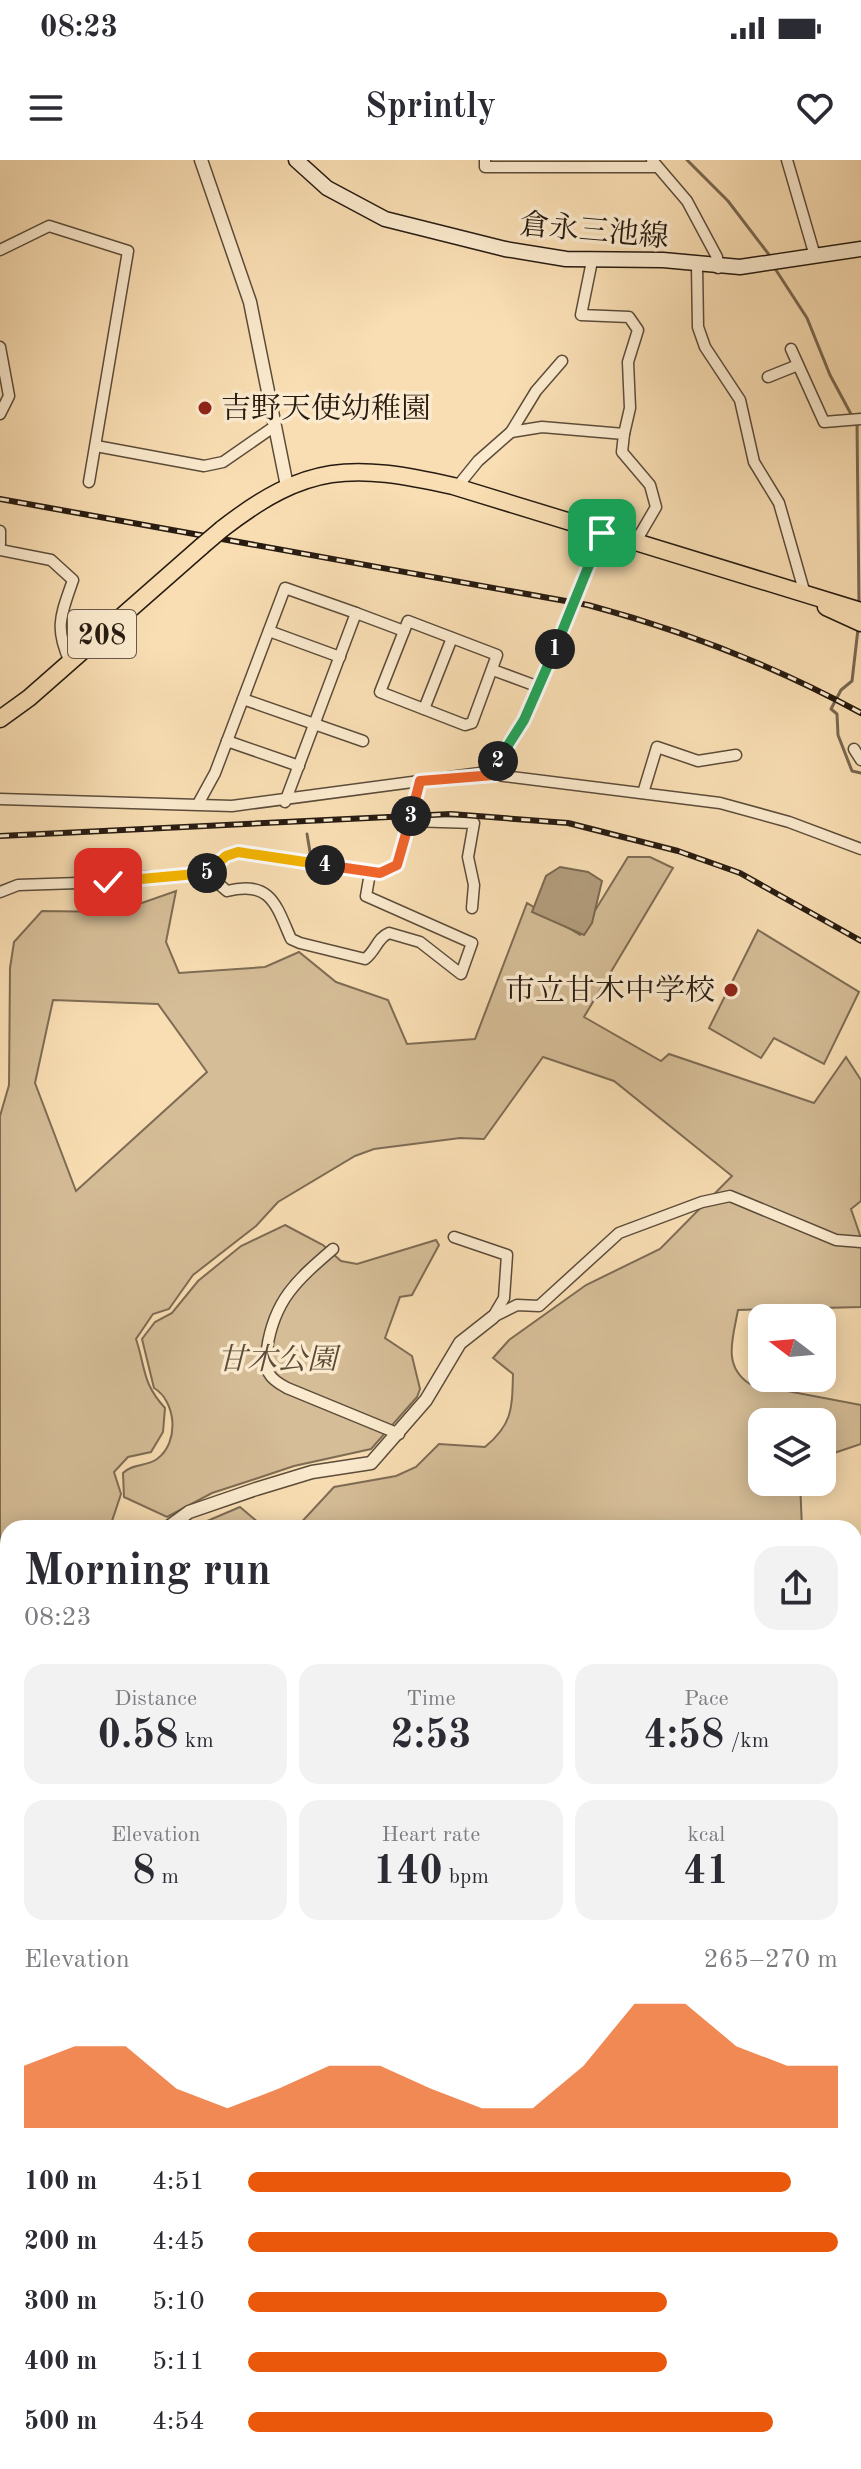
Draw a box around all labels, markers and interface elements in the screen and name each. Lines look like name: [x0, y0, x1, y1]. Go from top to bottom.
text: 08:23: [40, 13, 118, 43]
icon: menu: [24, 86, 68, 130]
icon: heart: [793, 86, 837, 130]
text: Sprintly: [365, 90, 496, 126]
street label: 倉永三池線: [518, 208, 670, 253]
place label: 吉野天使幼稚園: [221, 392, 431, 425]
marker: 吉野天使幼稚園: [196, 399, 214, 417]
pin: [568, 499, 636, 567]
icon: arrive: [580, 511, 624, 555]
road number: 208: [68, 610, 136, 658]
pin: 1: [535, 629, 575, 669]
text: 1: [549, 638, 561, 660]
pin: 2: [478, 741, 518, 781]
text: 2: [492, 750, 504, 772]
pin: 3: [391, 796, 431, 836]
text: 3: [405, 805, 417, 827]
pin: 4: [305, 845, 345, 885]
pin: [74, 848, 142, 916]
pin: 5: [187, 853, 227, 893]
text: 4: [319, 854, 331, 876]
icon: check: [86, 860, 130, 904]
text: 5: [201, 862, 213, 884]
place label: 市立甘木中学校: [505, 974, 715, 1007]
marker: 市立甘木中学校: [722, 981, 740, 999]
north arrow: [748, 1304, 836, 1392]
map controls: [748, 1304, 836, 1496]
park label: 甘木公園: [217, 1343, 342, 1376]
button: layers: [748, 1408, 836, 1496]
button: share: [754, 1546, 838, 1630]
text: Morning run: [24, 1550, 271, 1594]
text: 08:23: [24, 1605, 92, 1631]
text: Distance: [114, 1688, 197, 1710]
text: Time: [406, 1688, 456, 1710]
text: Pace: [684, 1688, 729, 1710]
text: 0.58: [98, 1717, 179, 1757]
text: 2:53: [391, 1717, 471, 1757]
text: 4:58: [643, 1717, 724, 1757]
text: km: [179, 1730, 214, 1752]
text: /km: [724, 1730, 769, 1752]
text: Elevation: [111, 1824, 200, 1846]
text: Heart rate: [382, 1824, 480, 1846]
text: kcal: [687, 1824, 725, 1846]
text: 8: [132, 1853, 155, 1893]
text: 140: [373, 1853, 443, 1893]
text: 41: [683, 1853, 730, 1893]
text: m: [155, 1866, 179, 1888]
text: bpm: [443, 1866, 489, 1888]
text: Elevation: [24, 1947, 130, 1973]
text: 265–270 m: [703, 1947, 838, 1973]
text: 100 m: [24, 2169, 97, 2195]
text: 4:51: [152, 2169, 205, 2195]
text: 200 m: [24, 2229, 97, 2255]
text: 4:45: [152, 2229, 205, 2255]
text: 300 m: [24, 2289, 97, 2315]
text: 5:10: [152, 2289, 205, 2315]
text: 400 m: [24, 2349, 97, 2375]
text: 5:11: [152, 2349, 205, 2375]
text: 500 m: [24, 2409, 97, 2435]
text: 4:54: [152, 2409, 205, 2435]

